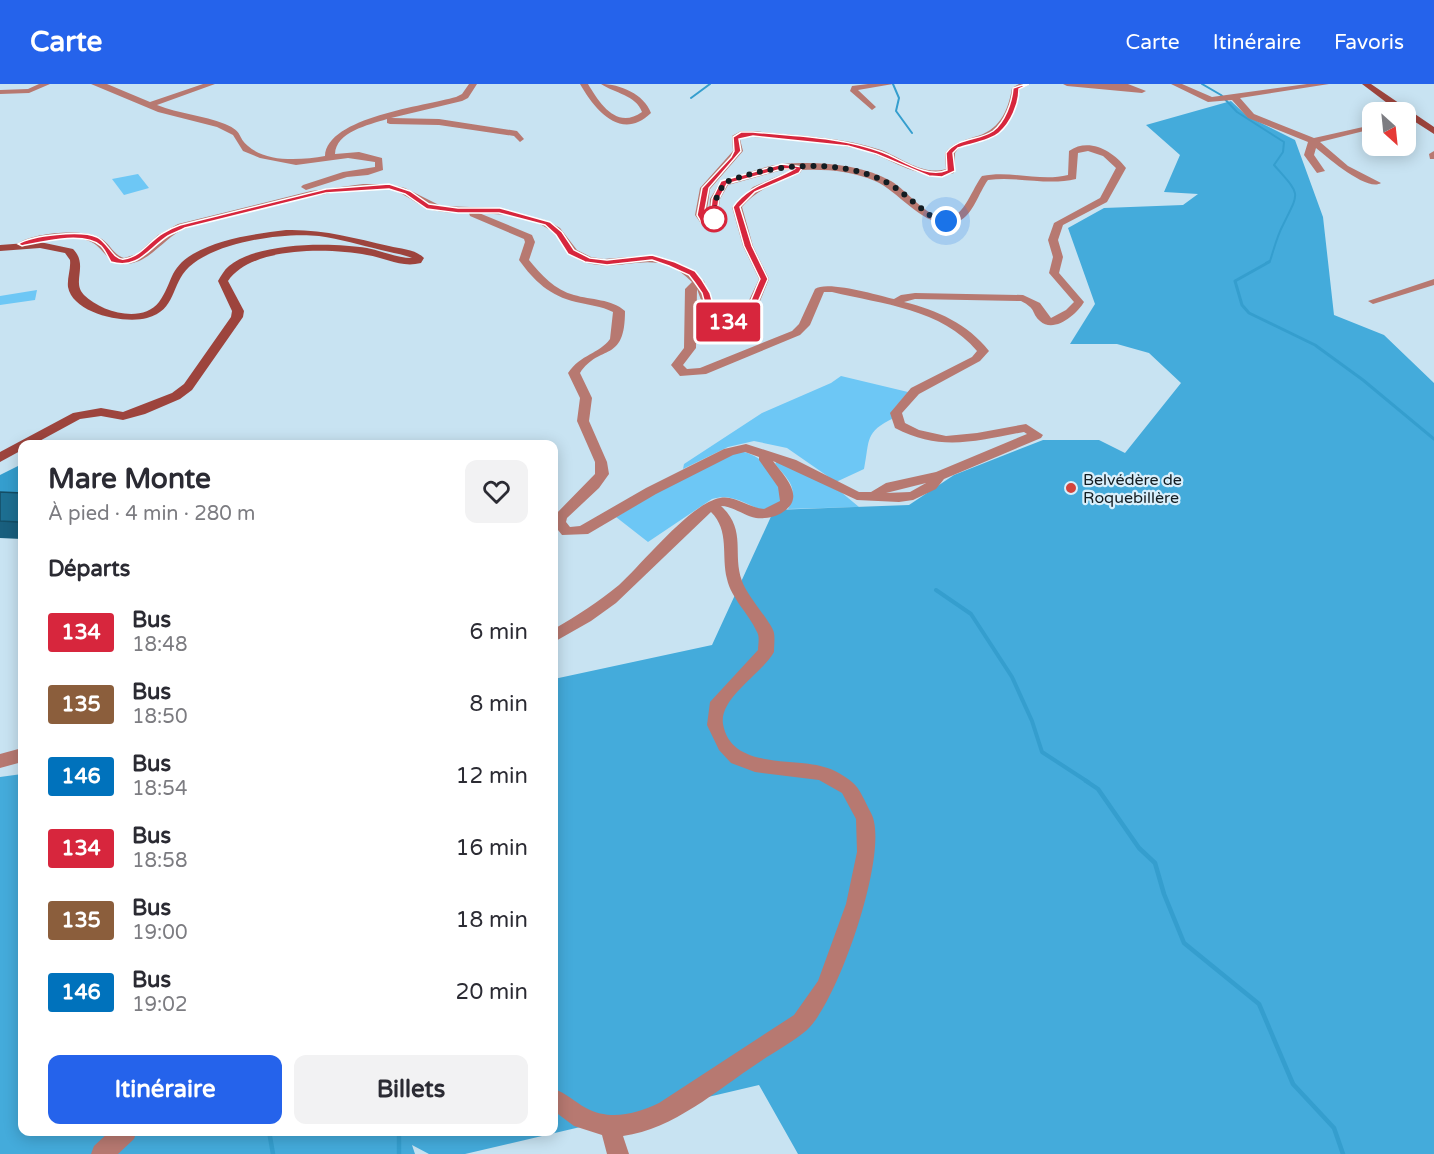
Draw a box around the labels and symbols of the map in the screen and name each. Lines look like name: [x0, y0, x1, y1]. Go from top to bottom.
north arrow: [1362, 102, 1416, 156]
unlabelled marker: [701, 206, 727, 232]
your location: [931, 206, 961, 236]
line badge: 134: [694, 302, 762, 342]
place label: Belvédère de Roquebillère: [1083, 470, 1182, 508]
marker: Belvédère de Roquebillère: [1064, 481, 1078, 495]

